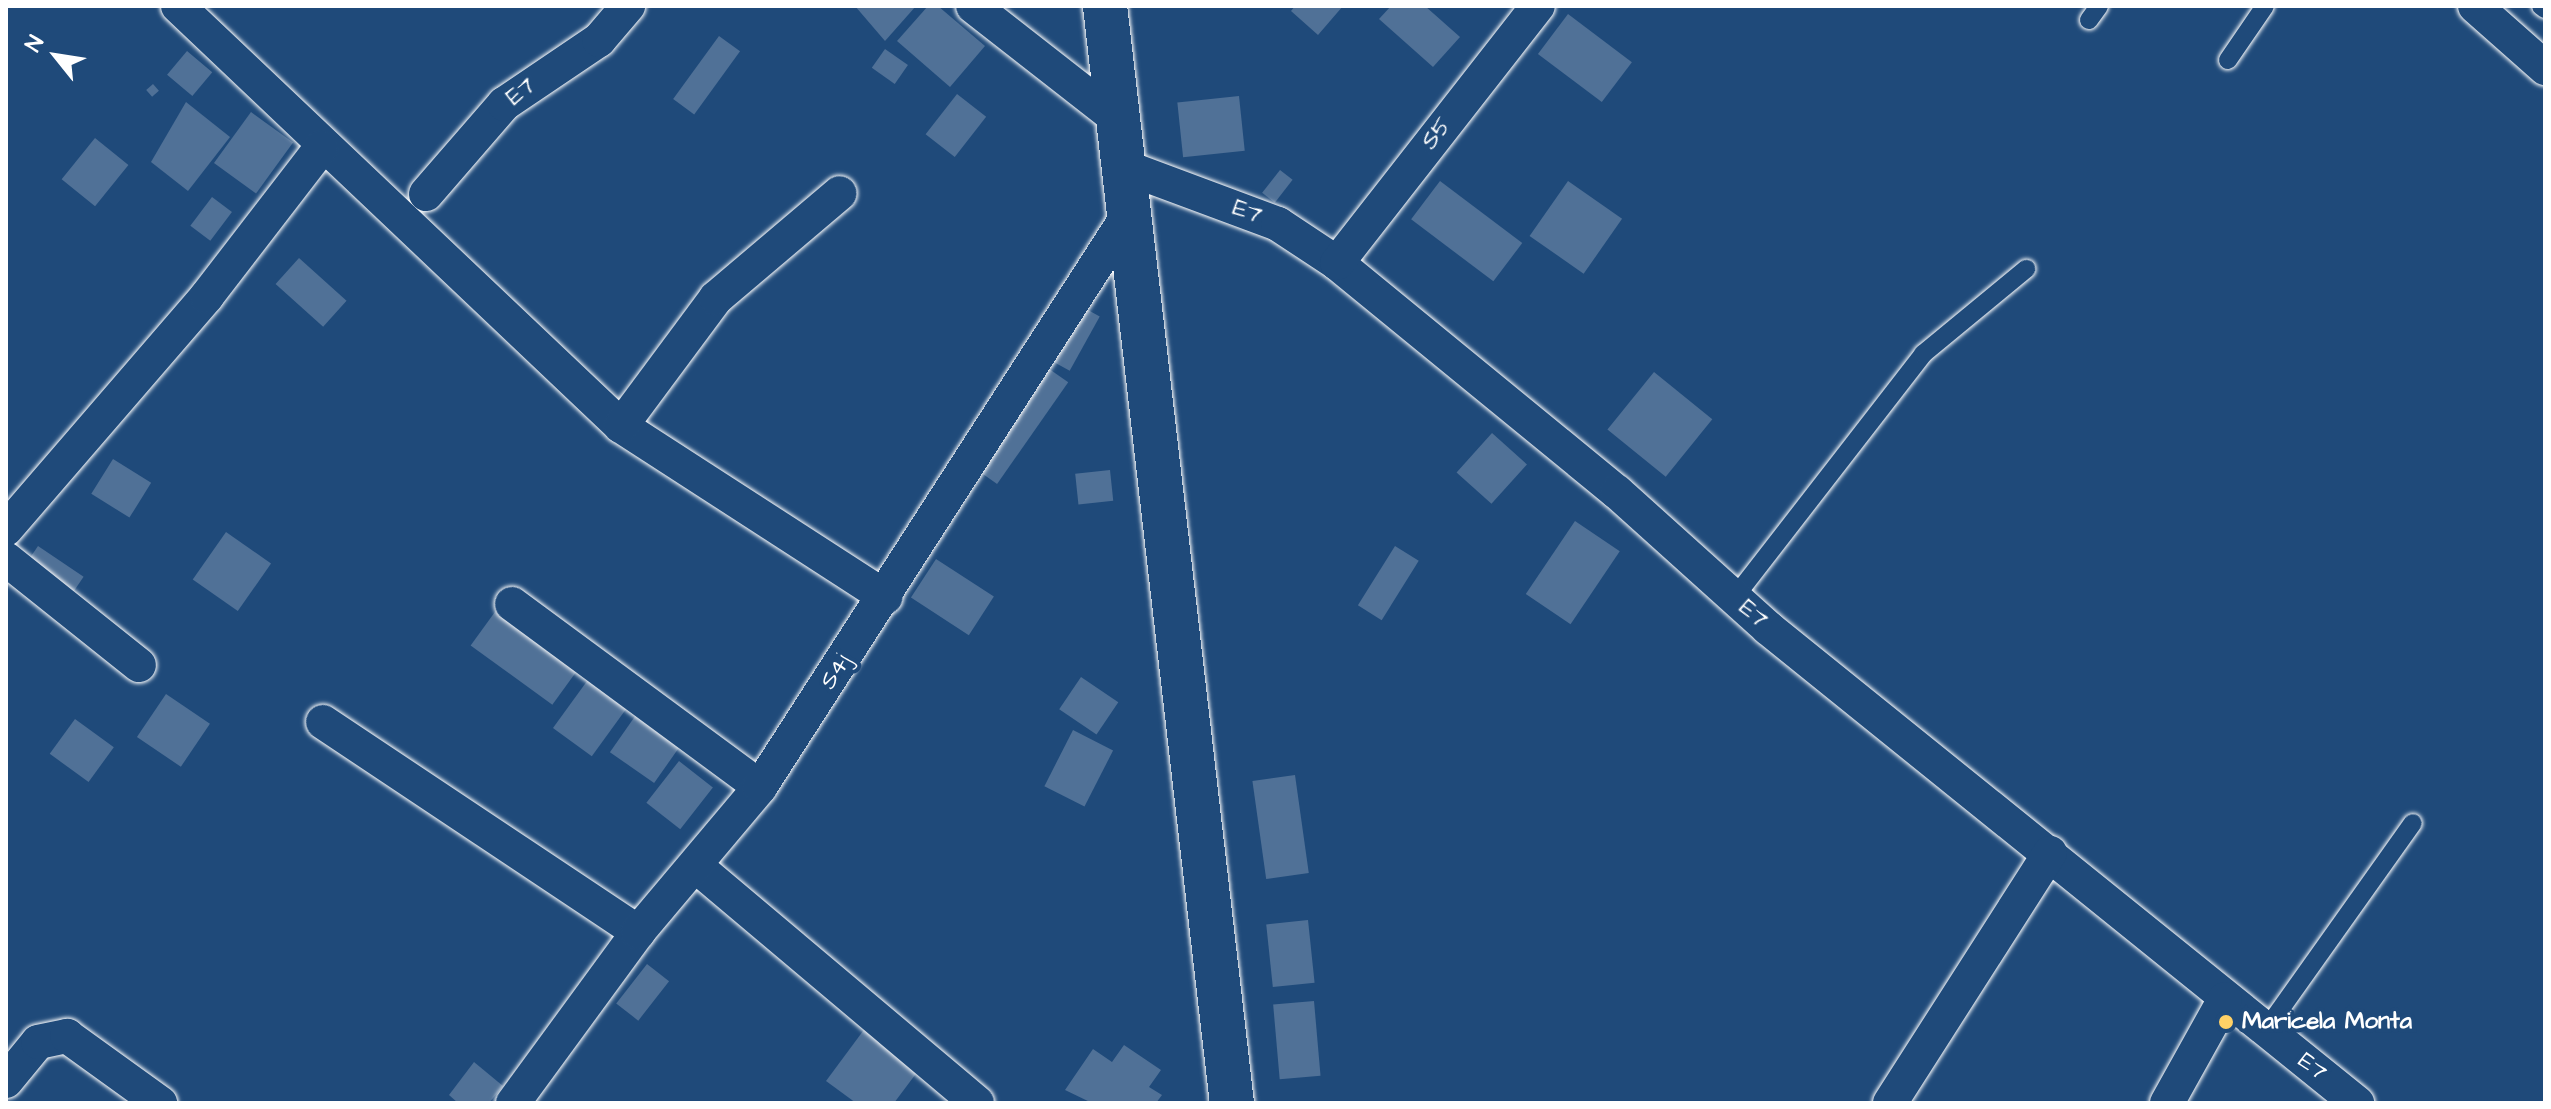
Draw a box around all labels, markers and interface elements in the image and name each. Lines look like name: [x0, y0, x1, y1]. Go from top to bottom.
north arrow: [16, 16, 96, 96]
text: N: [18, 30, 52, 57]
street label: E7: [501, 72, 541, 112]
street label: S5: [1416, 112, 1458, 156]
street label: E7: [1228, 194, 1266, 230]
street label: E7: [1733, 594, 1773, 634]
street label: S4j: [814, 649, 858, 695]
place label: Maricela Monta: [2242, 1008, 2412, 1036]
marker: Maricela Monta: [2217, 1013, 2235, 1031]
street label: E7: [2292, 1047, 2332, 1087]

